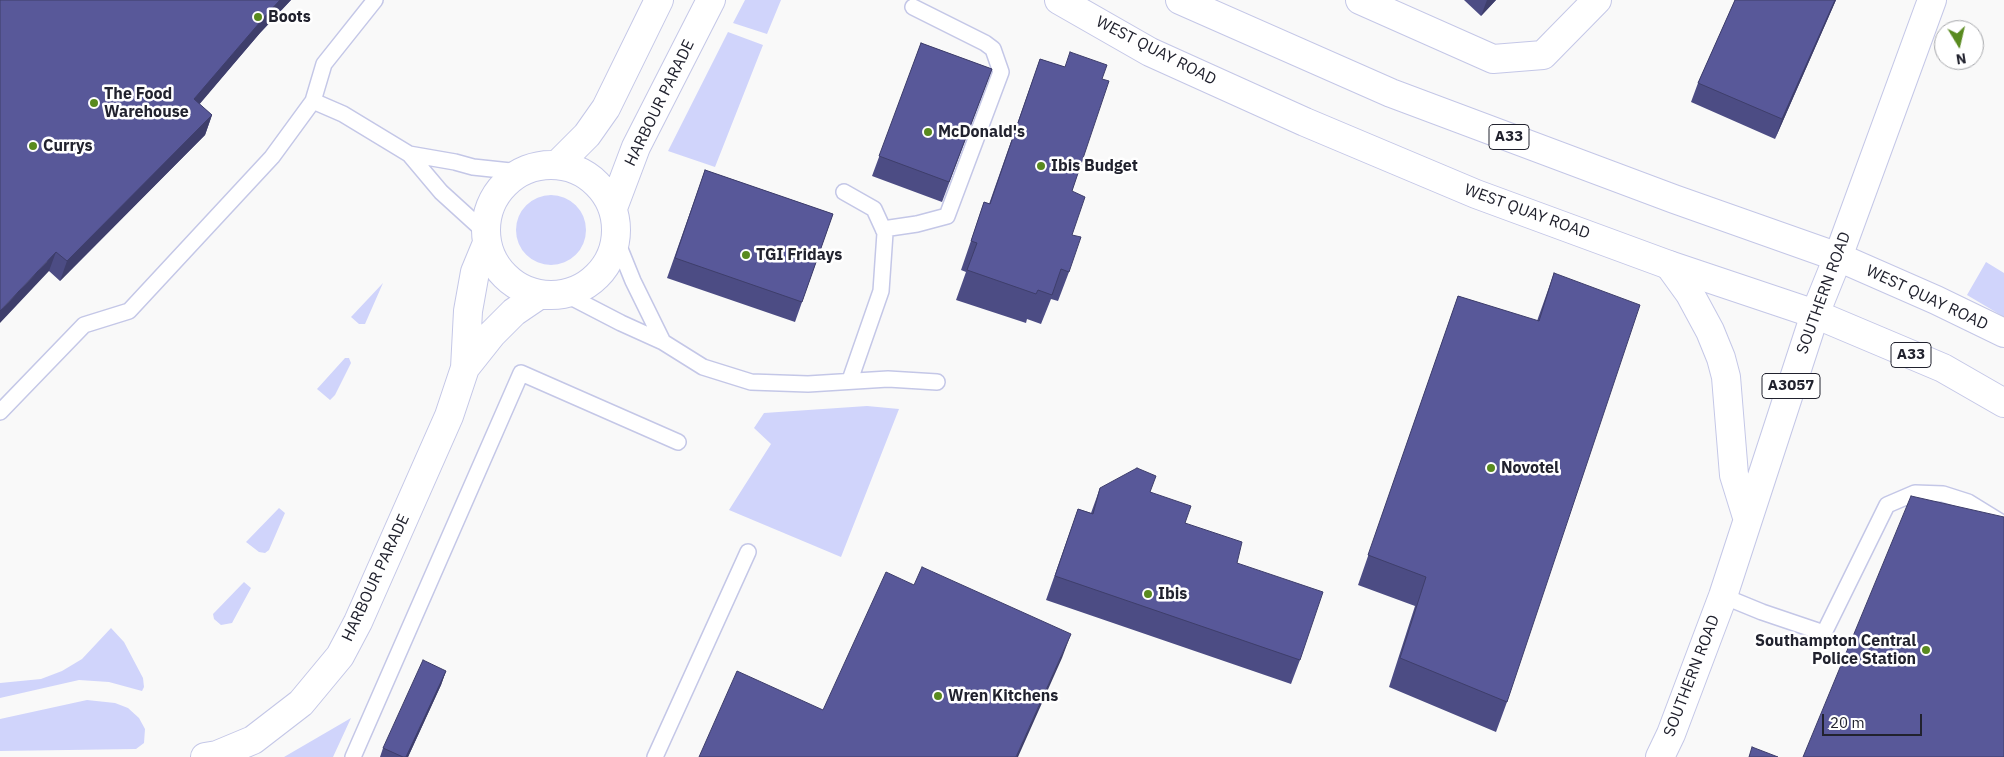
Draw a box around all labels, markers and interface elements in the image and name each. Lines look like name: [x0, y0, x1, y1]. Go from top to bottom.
place label: Boots: [268, 7, 311, 27]
marker: Boots: [252, 11, 264, 23]
street label: WEST QUAY ROAD: [1093, 12, 1219, 90]
north arrow: [1934, 20, 1984, 70]
street label: HARBOUR PARADE: [621, 37, 699, 169]
text: N: [1955, 49, 1968, 69]
place label: The Food Warehouse: [104, 84, 189, 122]
marker: The Food Warehouse: [88, 97, 100, 109]
place label: McDonald's: [938, 122, 1025, 142]
road number: A33: [1489, 124, 1529, 150]
marker: McDonald's: [922, 126, 934, 138]
place label: Currys: [43, 136, 92, 156]
marker: Currys: [27, 140, 39, 152]
place label: Ibis Budget: [1051, 156, 1138, 176]
marker: Ibis Budget: [1035, 160, 1047, 172]
street label: WEST QUAY ROAD: [1462, 180, 1592, 244]
street label: SOUTHERN ROAD: [1793, 229, 1855, 357]
place label: TGI Fridays: [756, 245, 842, 265]
marker: TGI Fridays: [740, 249, 752, 261]
street label: WEST QUAY ROAD: [1863, 261, 1991, 335]
road number: A33: [1891, 342, 1931, 368]
road number: A3057: [1762, 374, 1820, 398]
place label: Novotel: [1501, 458, 1559, 478]
marker: Novotel: [1485, 462, 1497, 474]
street label: HARBOUR PARADE: [338, 511, 414, 645]
place label: Ibis: [1158, 584, 1187, 604]
marker: Ibis: [1142, 588, 1154, 600]
street label: SOUTHERN ROAD: [1660, 612, 1724, 740]
place label: Southampton Central Police Station: [1755, 631, 1916, 669]
marker: Southampton Central Police Station: [1920, 644, 1932, 656]
place label: Wren Kitchens: [948, 686, 1058, 706]
marker: Wren Kitchens: [932, 690, 944, 702]
scale bar: [1824, 704, 1924, 736]
text: 20 m: [1830, 713, 1865, 732]

